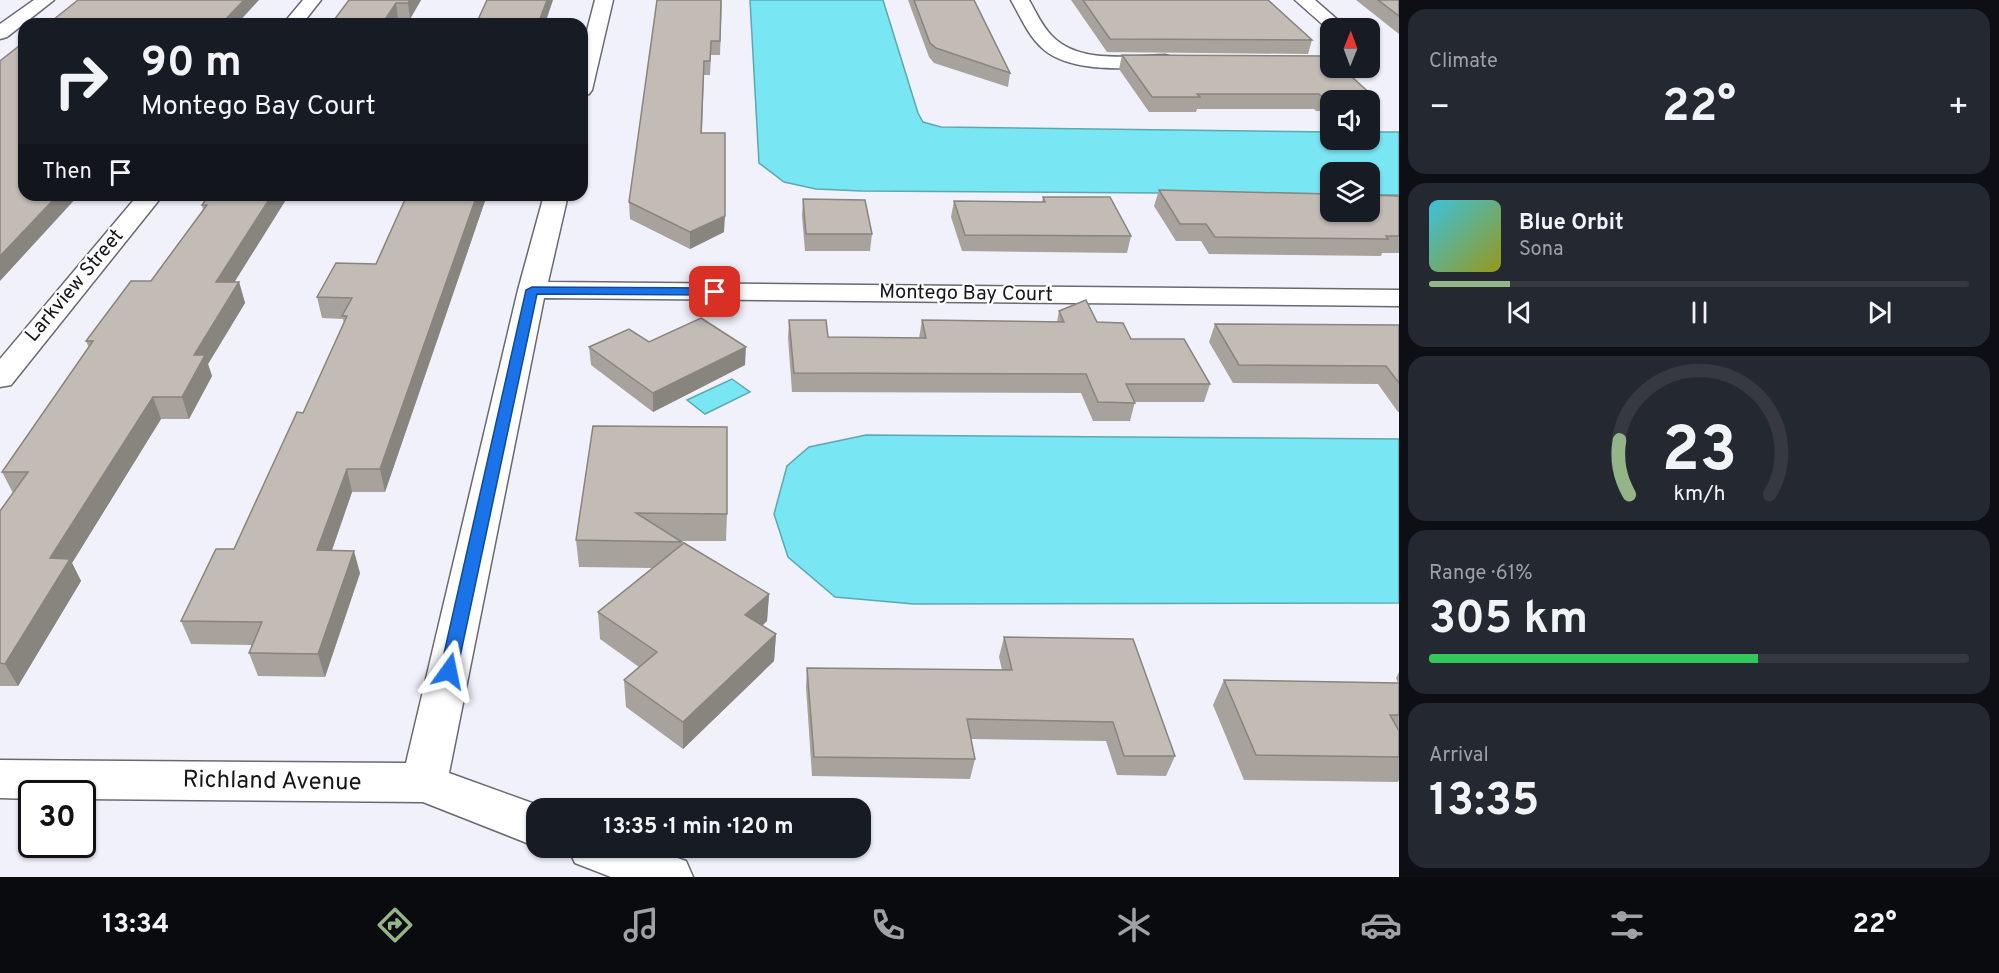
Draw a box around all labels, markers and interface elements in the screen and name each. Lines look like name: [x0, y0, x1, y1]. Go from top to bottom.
north arrow: [1320, 18, 1380, 78]
map controls: [1320, 18, 1380, 222]
text: 90 m: [141, 38, 242, 91]
icon: right: [42, 42, 120, 120]
text: Climate: [1429, 49, 1498, 75]
text: 22°: [1662, 80, 1736, 137]
text: −: [1429, 88, 1450, 130]
text: +: [1948, 88, 1969, 130]
text: Montego Bay Court: [141, 90, 376, 124]
button: sound: [1320, 90, 1380, 150]
icon: arrive: [104, 156, 137, 189]
text: Then: [42, 159, 92, 186]
button: layers: [1320, 162, 1380, 222]
text: Blue Orbit: [1519, 210, 1624, 237]
street label: Larkview Street: [20, 224, 130, 348]
text: Sona: [1519, 237, 1564, 263]
pin: [689, 266, 740, 317]
icon: arrive: [698, 275, 731, 308]
street label: Montego Bay Court: [879, 279, 1053, 309]
icon: previous: [1503, 296, 1536, 329]
icon: pause: [1683, 296, 1716, 329]
icon: next: [1863, 296, 1896, 329]
text: 23: [1661, 415, 1737, 494]
text: km/h: [1673, 482, 1725, 509]
text: Range · 61%: [1429, 561, 1533, 587]
text: 305 km: [1429, 592, 1588, 649]
position arrow: [417, 639, 481, 703]
text: Arrival: [1429, 743, 1489, 769]
street label: Richland Avenue: [182, 765, 362, 799]
text: 13:35: [1429, 774, 1539, 831]
speed limit sign: 30: [18, 780, 96, 858]
text: 13:35 · 1 min · 120 m: [603, 814, 794, 841]
icon: directions: [374, 904, 416, 946]
icon: music: [620, 904, 662, 946]
icon: phone: [867, 904, 909, 946]
icon: climate: [1113, 904, 1155, 946]
icon: car: [1360, 904, 1402, 946]
icon: filters: [1606, 904, 1648, 946]
text: 13:34: [102, 908, 169, 942]
text: 22°: [1852, 908, 1897, 942]

